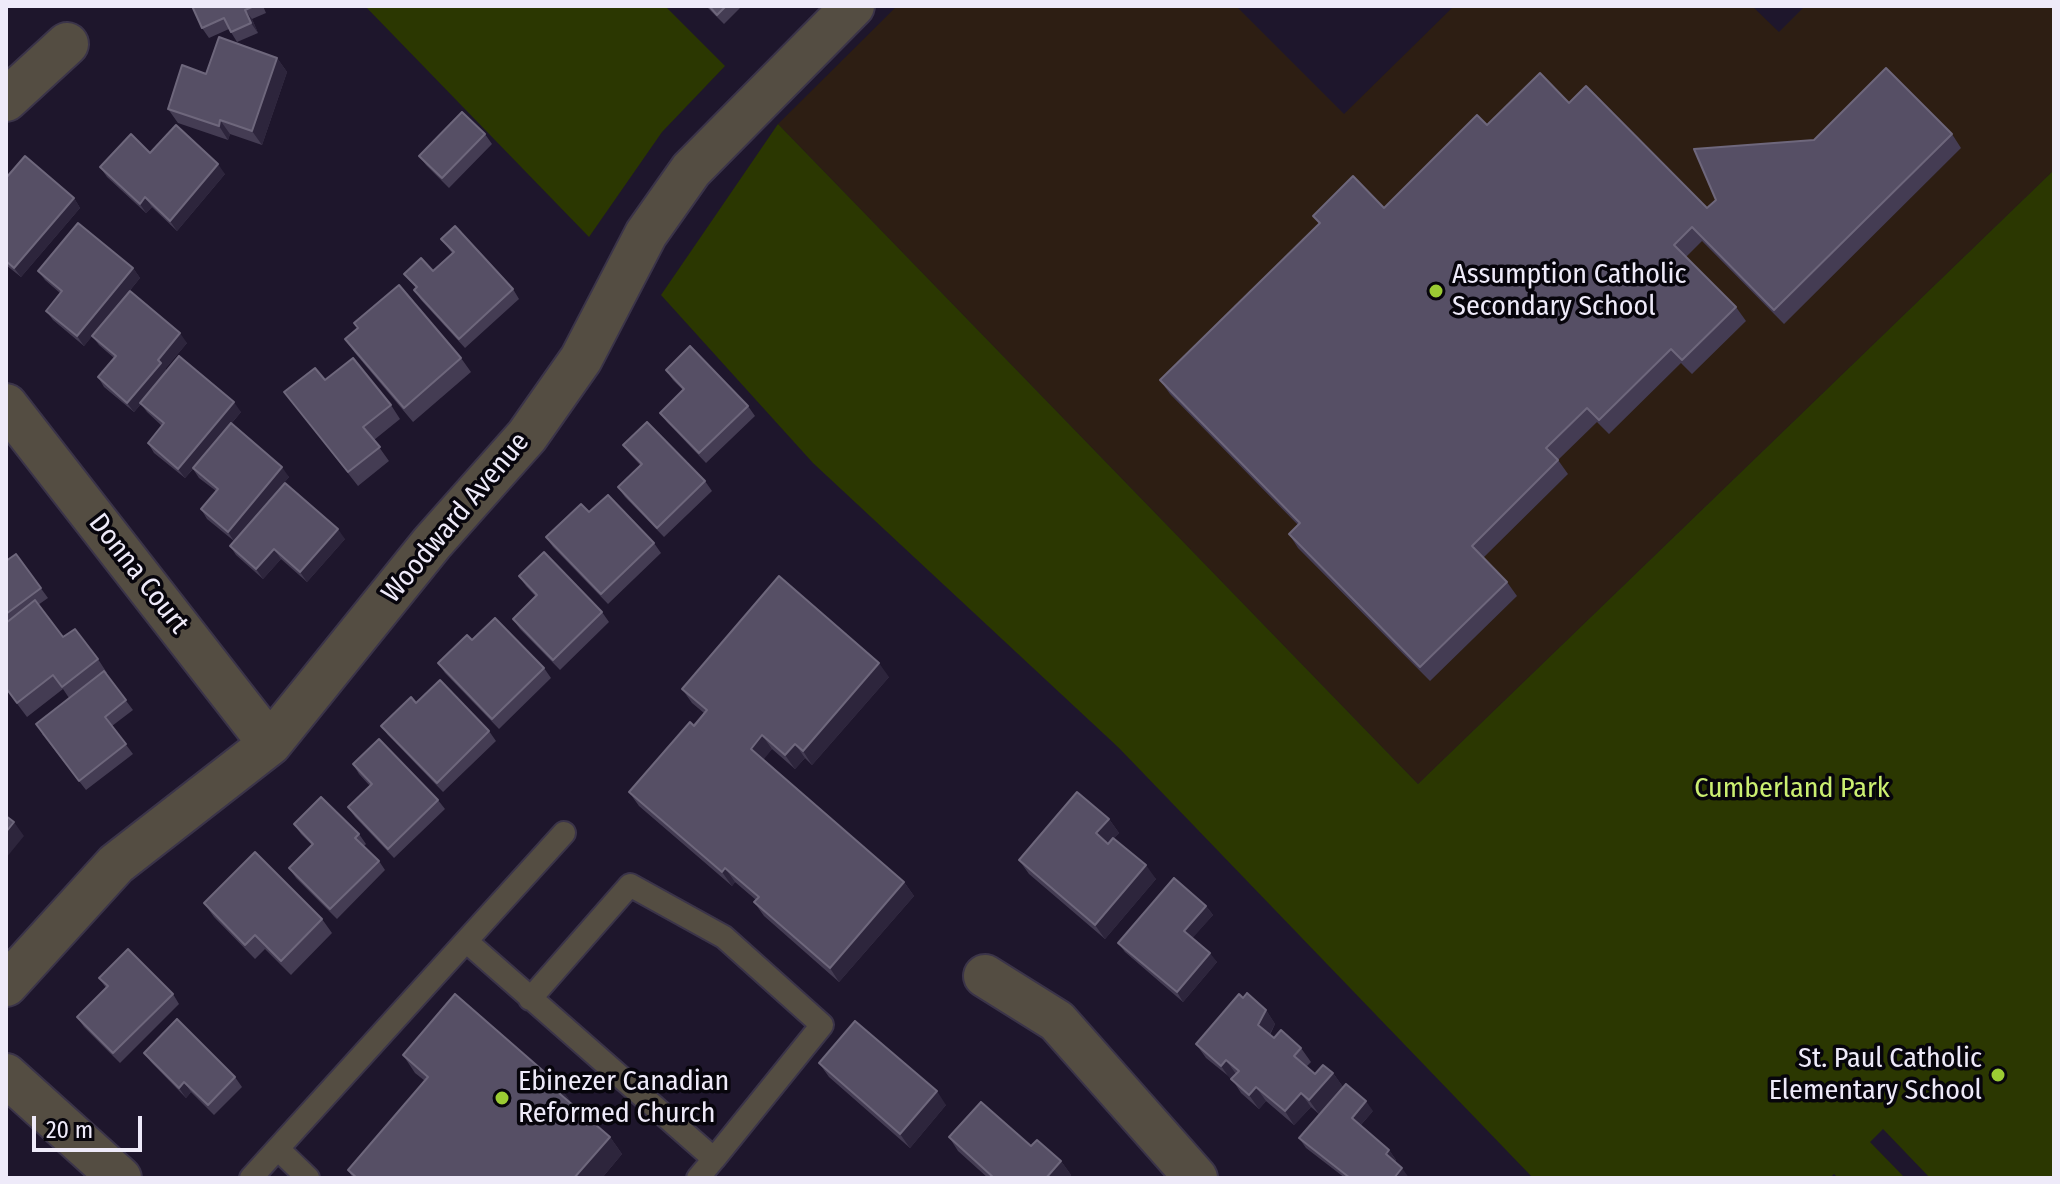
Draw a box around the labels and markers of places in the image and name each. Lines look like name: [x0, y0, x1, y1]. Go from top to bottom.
place label: Assumption Catholic Secondary School: [1452, 258, 1686, 324]
marker: Assumption Catholic Secondary School: [1427, 282, 1445, 300]
place label: St. Paul Catholic Elementary School: [1769, 1042, 1982, 1108]
place label: Ebinezer Canadian Reformed Church: [518, 1065, 729, 1131]
marker: St. Paul Catholic Elementary School: [1989, 1066, 2007, 1084]
marker: Ebinezer Canadian Reformed Church: [493, 1089, 511, 1107]

